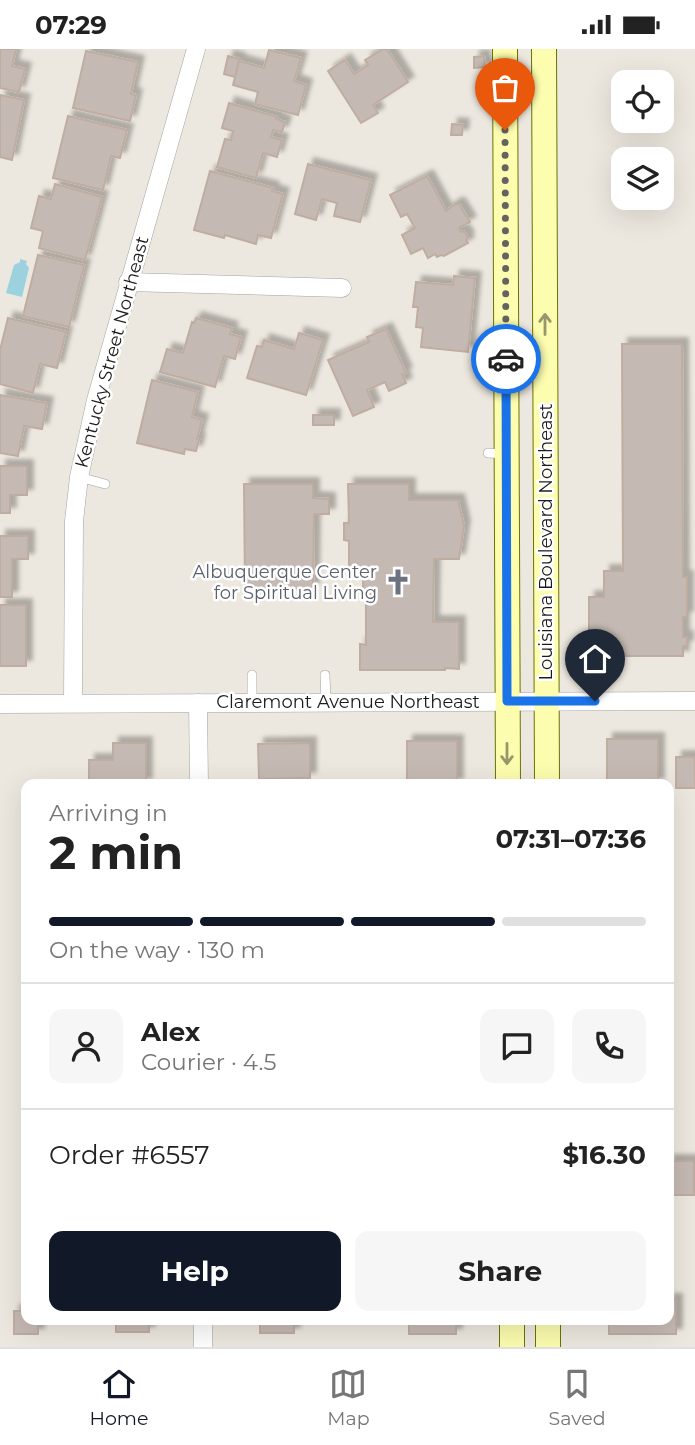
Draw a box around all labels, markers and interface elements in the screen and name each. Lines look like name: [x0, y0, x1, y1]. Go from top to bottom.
text: 07:29: [35, 9, 107, 41]
pin: [475, 58, 535, 130]
icon: bag: [486, 69, 524, 107]
map controls: [611, 70, 674, 210]
button: locate: [611, 70, 674, 133]
button: layers: [611, 147, 674, 210]
street label: Kentucky Street Northeast: [70, 234, 154, 470]
one-way arrow: [538, 313, 552, 336]
courier: [471, 324, 541, 394]
icon: car: [487, 340, 525, 378]
street label: Louisiana Boulevard Northeast: [535, 403, 557, 681]
place label: Albuquerque Center for Spiritual Living: [192, 561, 377, 604]
church icon: Albuquerque Center for Spiritual Living: [383, 567, 413, 597]
pin: [565, 629, 625, 701]
icon: home: [576, 640, 614, 678]
street label: Claremont Avenue Northeast: [216, 691, 480, 713]
one-way arrow: [500, 742, 514, 765]
text: Arriving in: [49, 799, 168, 827]
text: 07:31–07:36: [495, 823, 646, 855]
text: 2 min: [49, 824, 183, 881]
text: On the way · 130 m: [49, 936, 265, 964]
button: person: [49, 1009, 123, 1083]
button: chat: [480, 1009, 554, 1083]
button: phone: [572, 1009, 646, 1083]
text: Alex: [141, 1016, 200, 1048]
text: Courier · 4.5: [141, 1048, 276, 1076]
text: Order #6557: [49, 1139, 210, 1171]
text: $16.30: [563, 1139, 646, 1171]
button: Help: [49, 1231, 341, 1311]
button: Share: [355, 1231, 646, 1311]
tab: Home: [89, 1365, 148, 1430]
tab: Map: [327, 1365, 370, 1430]
tab: Saved: [548, 1365, 606, 1430]

